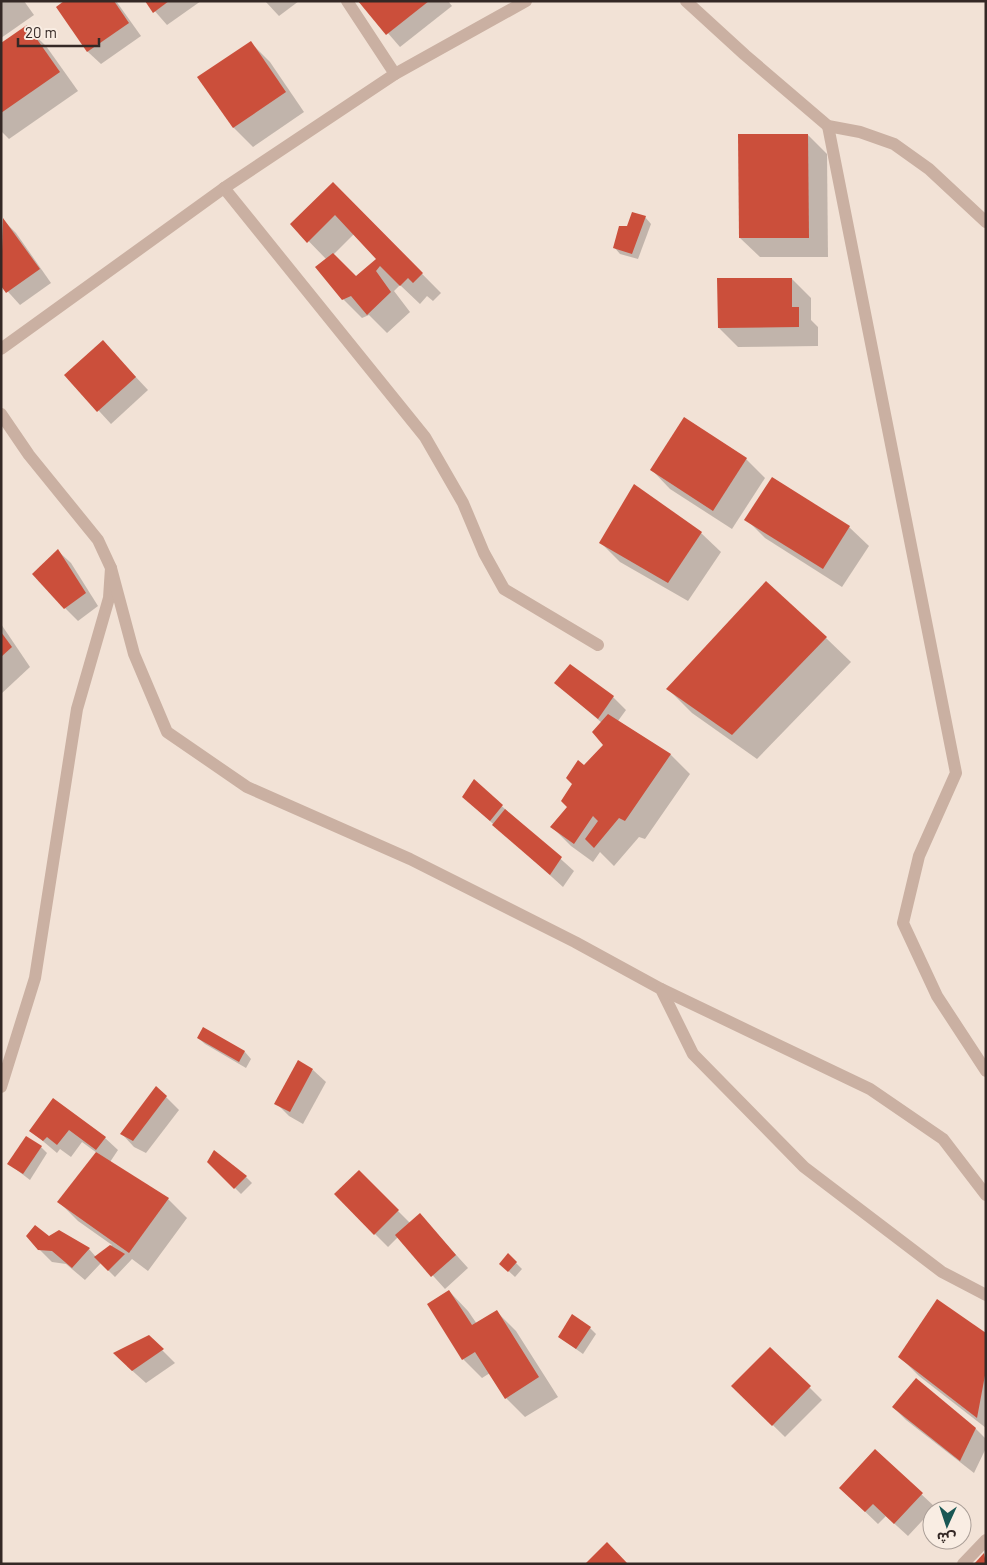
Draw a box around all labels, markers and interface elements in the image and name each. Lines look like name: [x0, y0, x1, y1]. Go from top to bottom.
scale bar: [18, 15, 99, 47]
text: 20 m: [25, 23, 57, 41]
north arrow: [922, 1500, 972, 1550]
text: ش: [936, 1529, 956, 1547]

